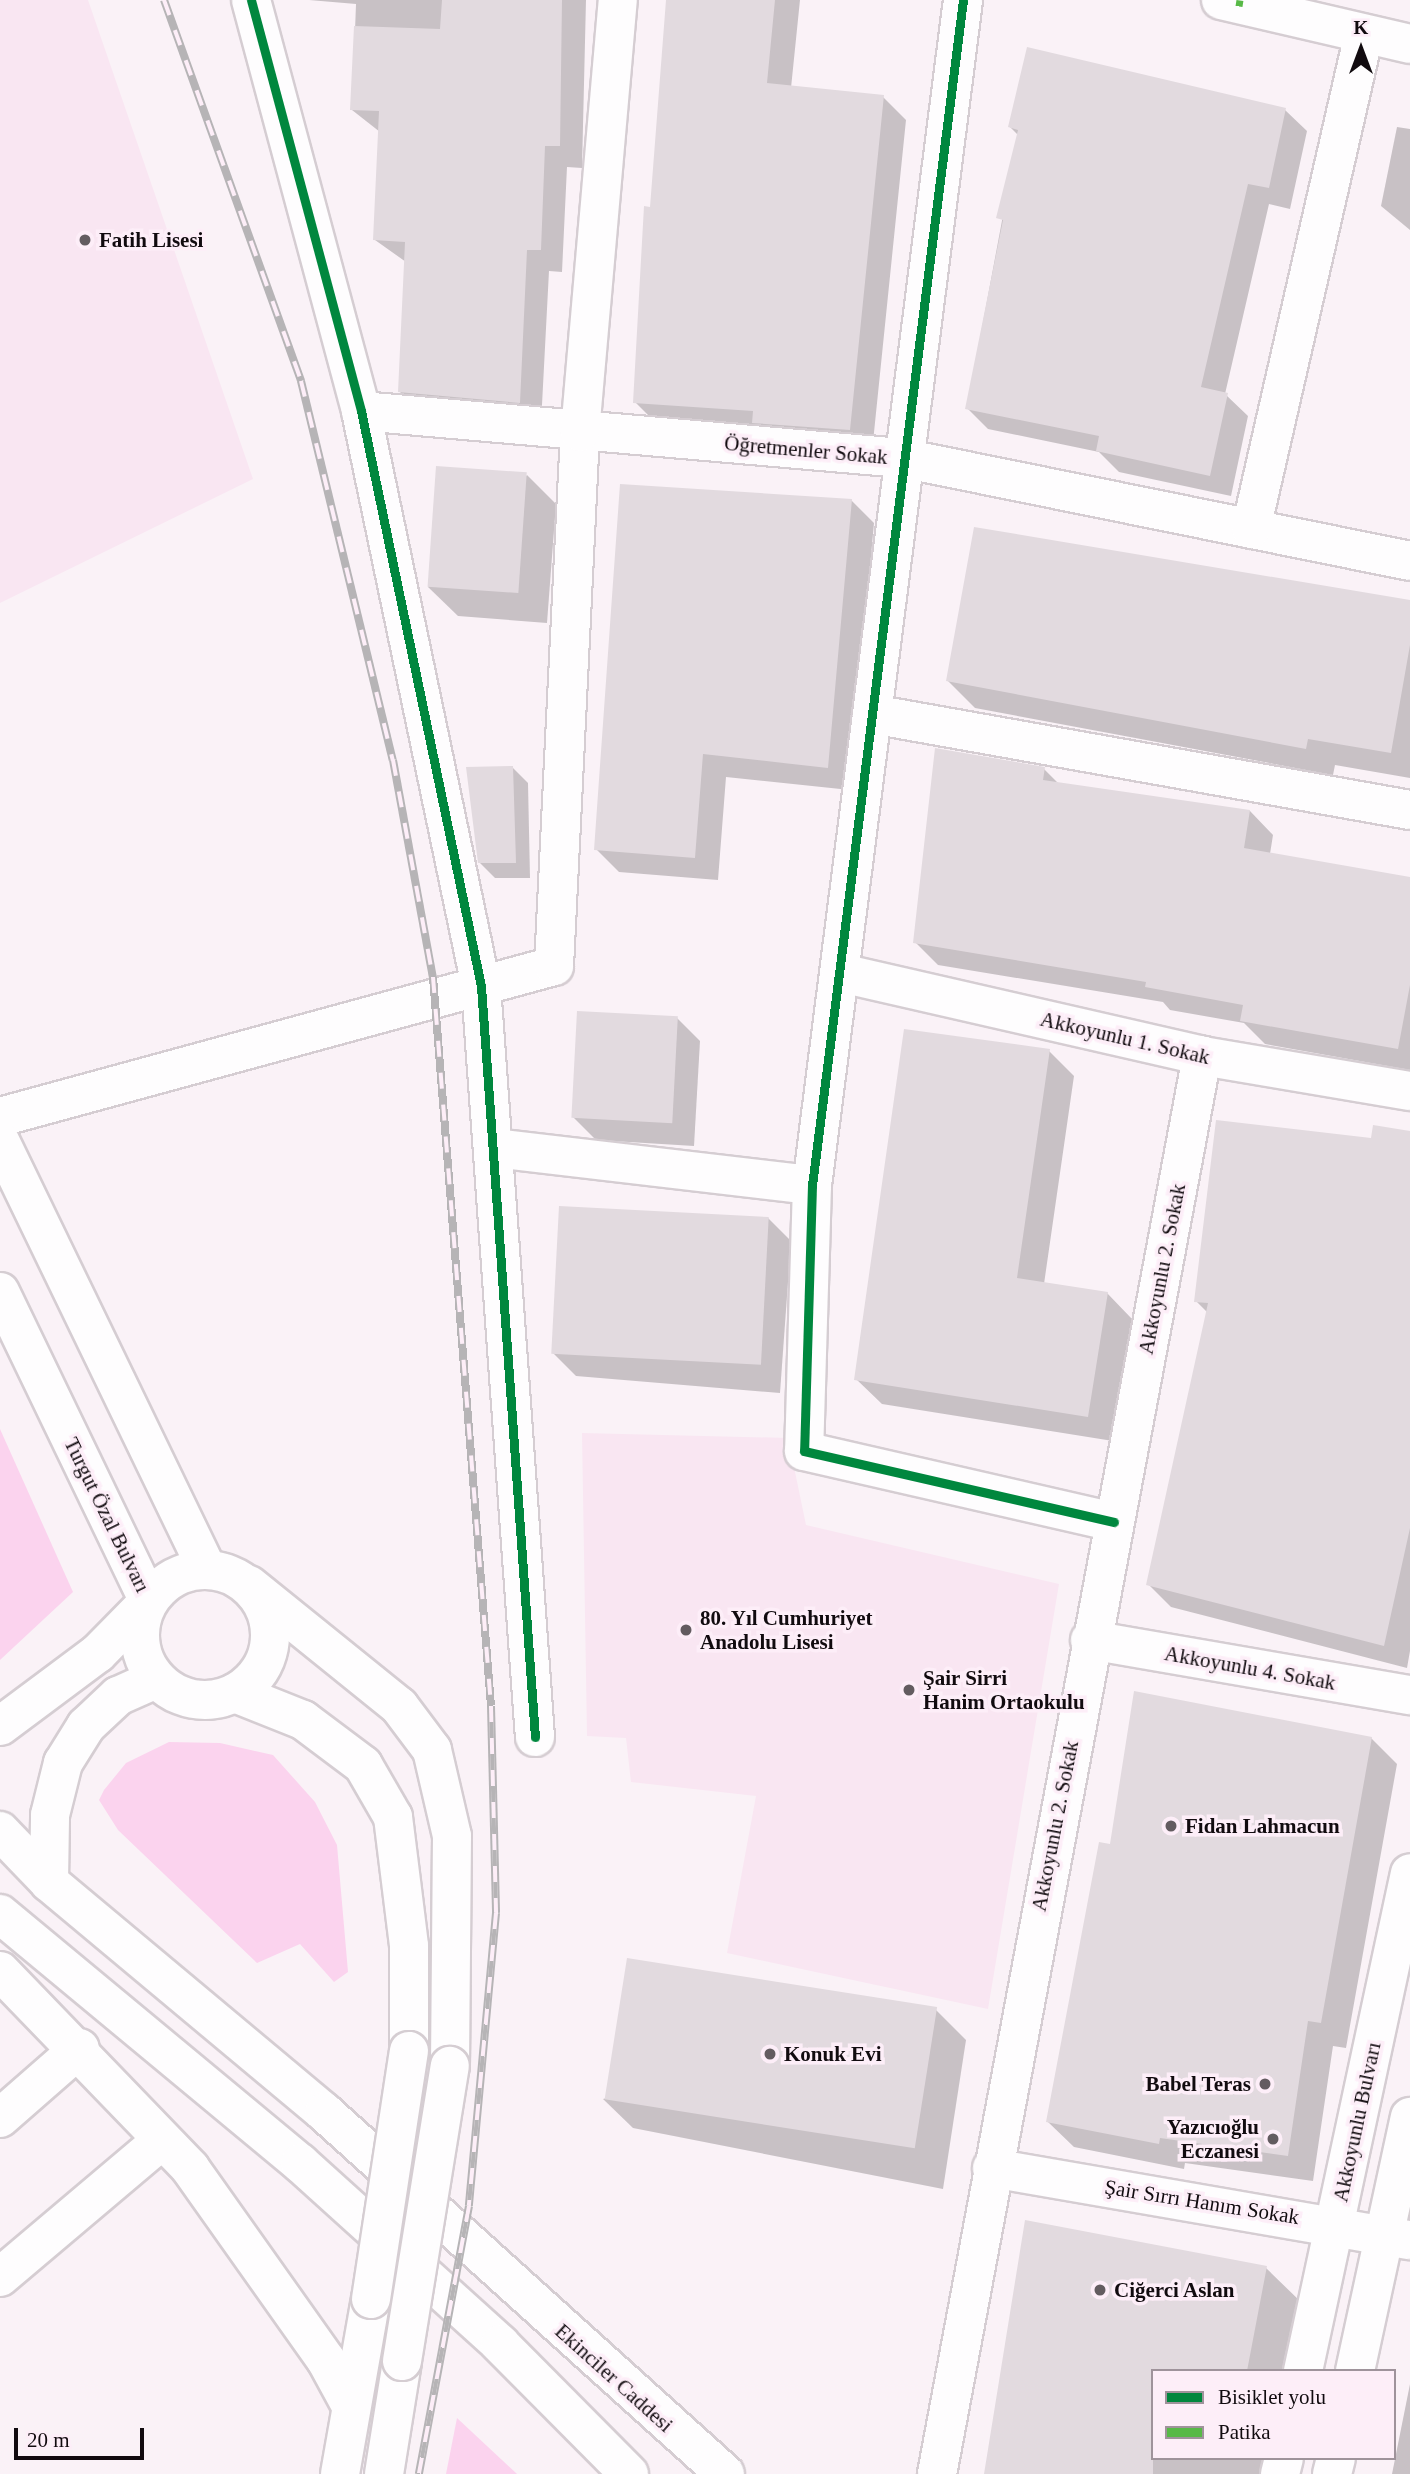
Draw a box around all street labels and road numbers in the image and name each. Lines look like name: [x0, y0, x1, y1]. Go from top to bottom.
street label: Öğretmenler Sokak: [723, 430, 889, 470]
street label: Akkoyunlu 1. Sokak: [1038, 1006, 1212, 1070]
street label: Akkoyunlu 2. Sokak: [1133, 1182, 1191, 1356]
street label: Turgut Özal Bulvarı: [59, 1433, 155, 1597]
street label: Akkoyunlu 4. Sokak: [1163, 1641, 1337, 1695]
street label: Akkoyunlu 2. Sokak: [1026, 1739, 1084, 1913]
street label: Akkoyunlu Bulvarı: [1328, 2040, 1386, 2204]
street label: Şair Sırrı Hanım Sokak: [1103, 2174, 1301, 2230]
street label: Ekinciler Caddesi: [550, 2318, 678, 2438]

